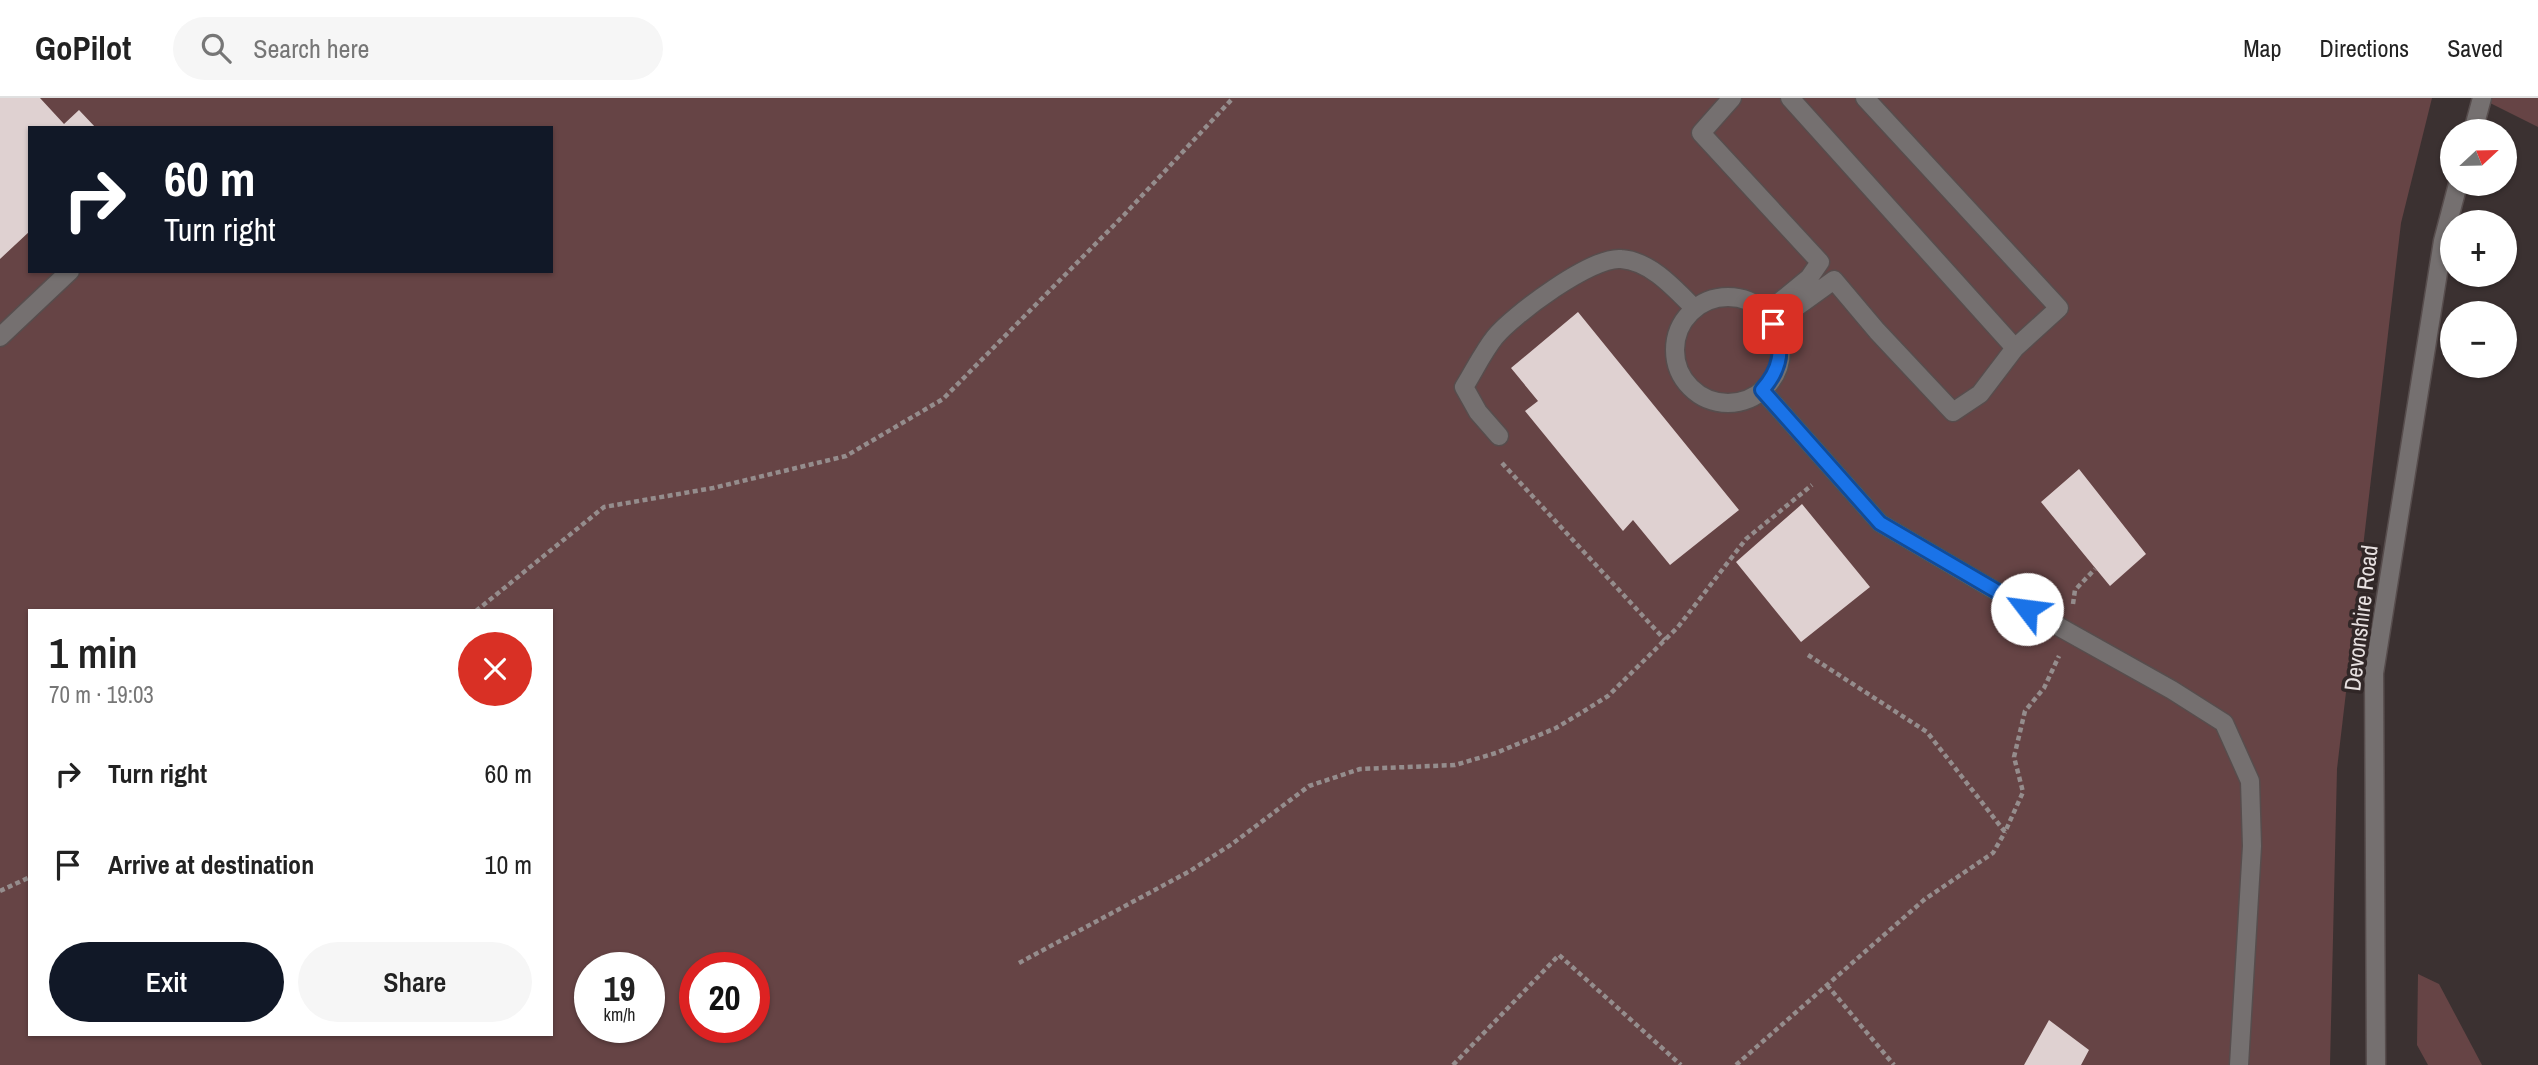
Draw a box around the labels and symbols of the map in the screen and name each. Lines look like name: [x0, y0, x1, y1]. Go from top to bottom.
north arrow: [2440, 119, 2516, 196]
pin: [1743, 294, 1803, 354]
street label: Devonshire Road: [2336, 543, 2385, 693]
position arrow: [1990, 572, 2064, 646]
speed limit sign: 20: [679, 952, 770, 1043]

